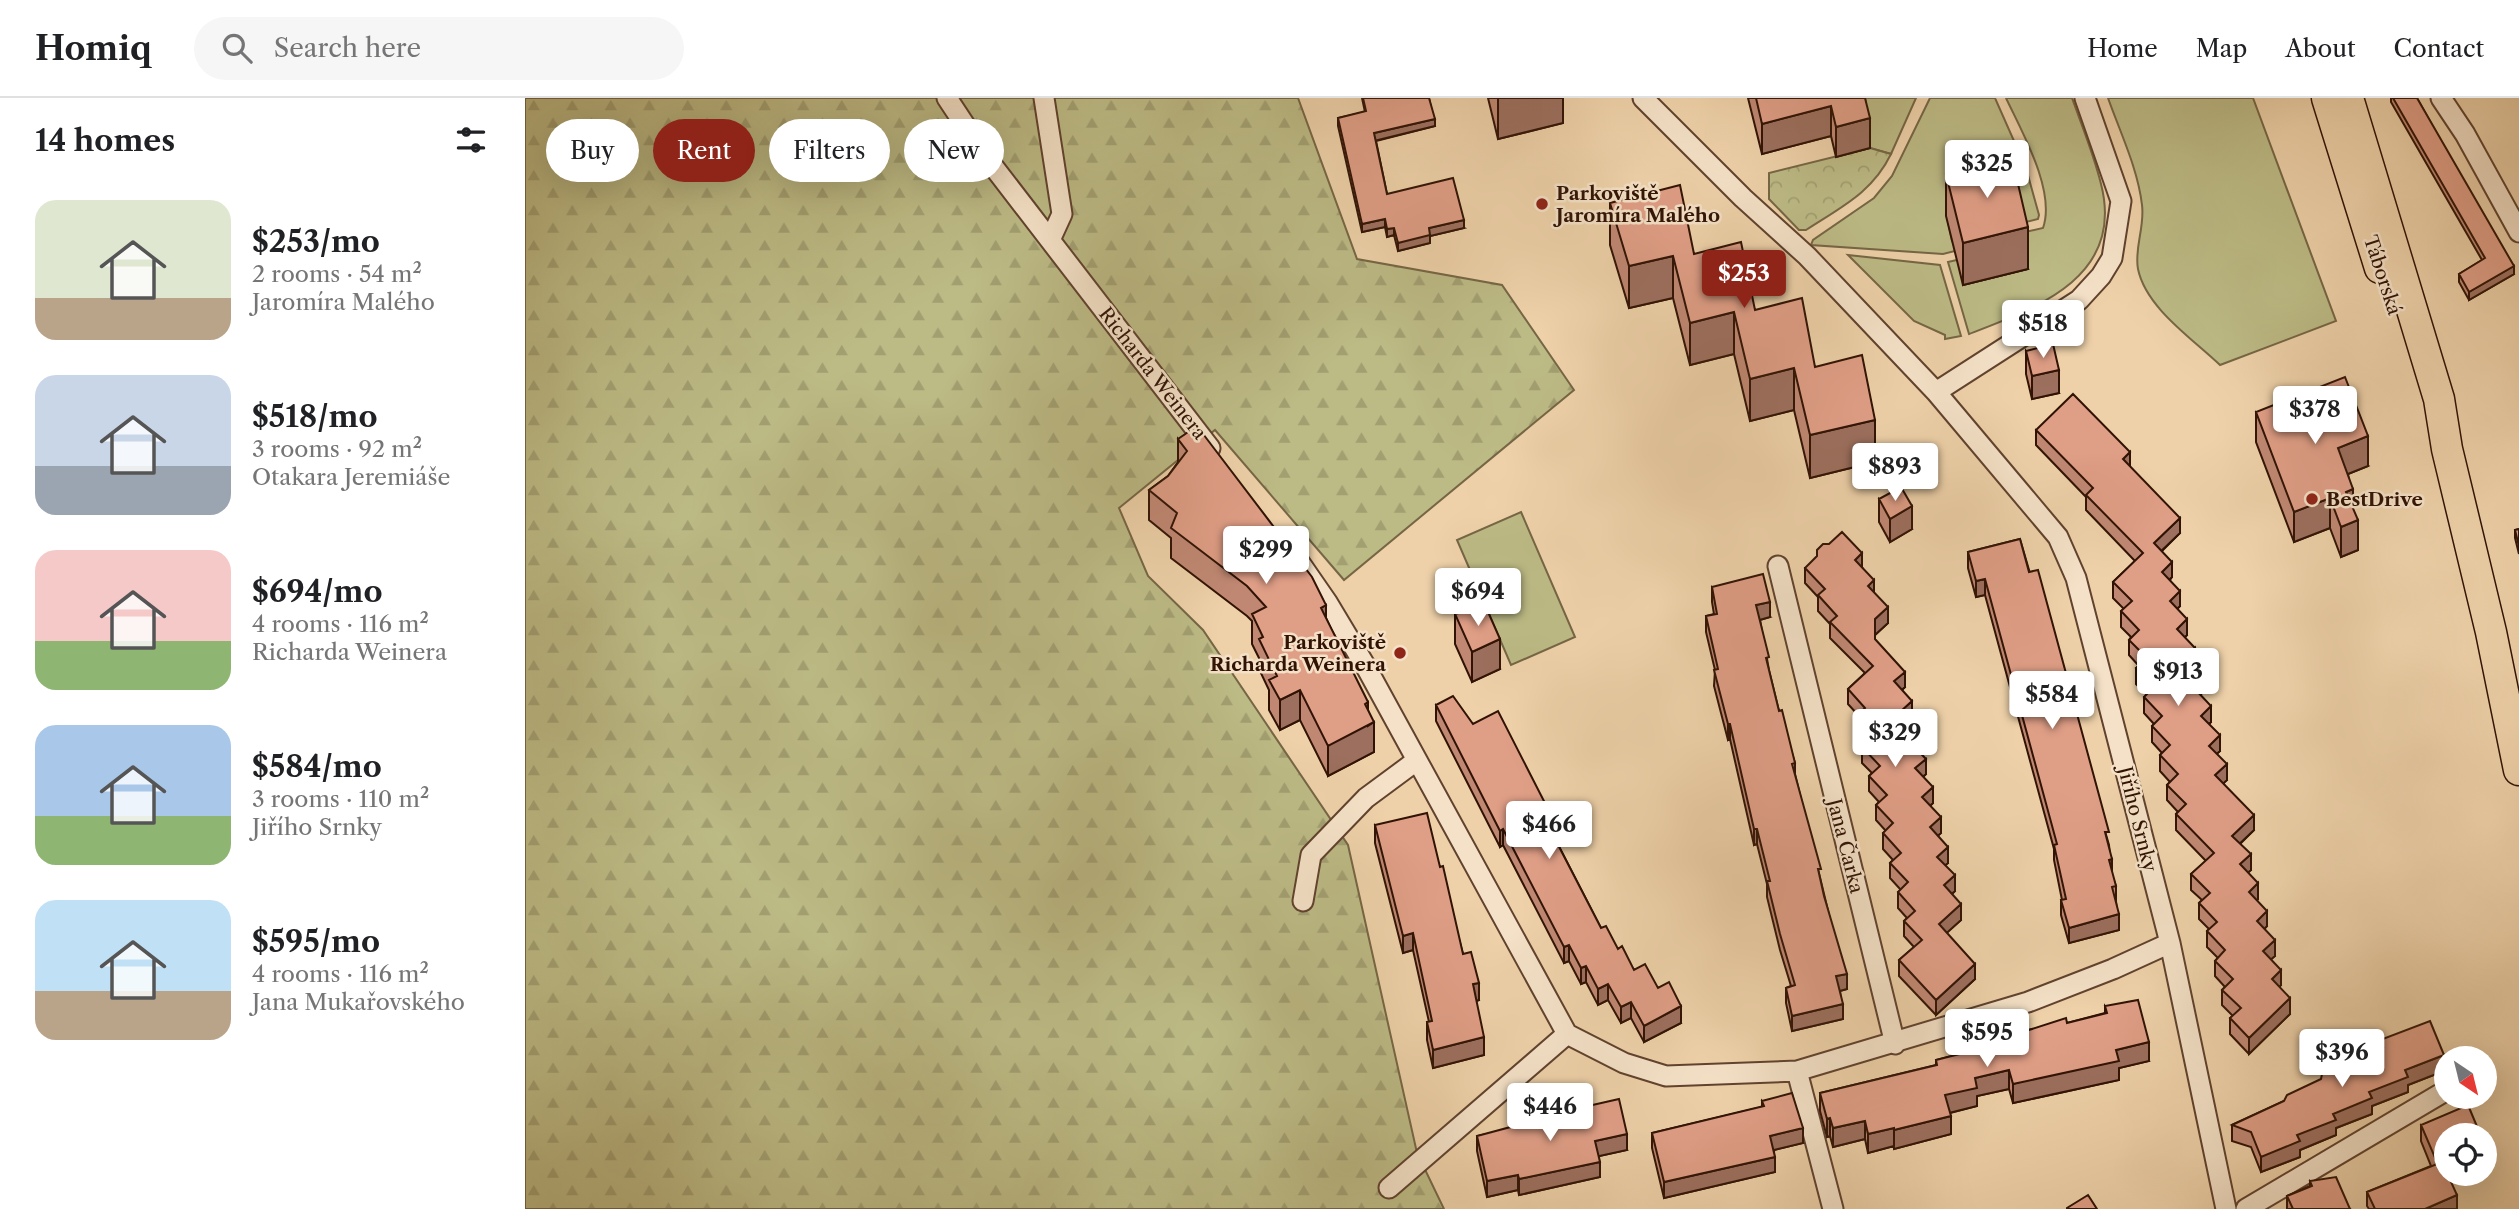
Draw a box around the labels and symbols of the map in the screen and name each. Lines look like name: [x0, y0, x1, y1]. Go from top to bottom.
pin: $325: [1946, 140, 2028, 200]
place label: Parkoviště Jaromíra Malého: [1553, 182, 1720, 227]
marker: Parkoviště Jaromíra Malého: [1534, 196, 1550, 212]
street label: Táborská: [2359, 232, 2406, 318]
pin: $253: [1703, 250, 1785, 310]
pin: $518: [2002, 300, 2084, 360]
street label: Richarda Weinera: [1094, 303, 1211, 444]
pin: $378: [2274, 386, 2356, 446]
pin: $893: [1854, 444, 1936, 503]
place label: BestDrive: [2326, 488, 2423, 511]
marker: BestDrive: [2304, 491, 2320, 507]
pin: $299: [1225, 526, 1307, 586]
pin: $694: [1437, 568, 1519, 628]
place label: Parkoviště Richarda Weinera: [1210, 631, 1387, 676]
marker: Parkoviště Richarda Weinera: [1392, 645, 1408, 661]
pin: $913: [2137, 648, 2219, 708]
pin: $584: [2011, 672, 2093, 731]
pin: $329: [1854, 710, 1936, 769]
street label: Jiřího Srnky: [2113, 761, 2162, 874]
street label: Jana Čarka: [1822, 793, 1869, 896]
pin: $466: [1508, 802, 1590, 861]
pin: $595: [1946, 1010, 2028, 1069]
pin: $396: [2301, 1030, 2383, 1089]
north arrow: [2434, 1046, 2497, 1110]
pin: $446: [1509, 1084, 1591, 1143]

